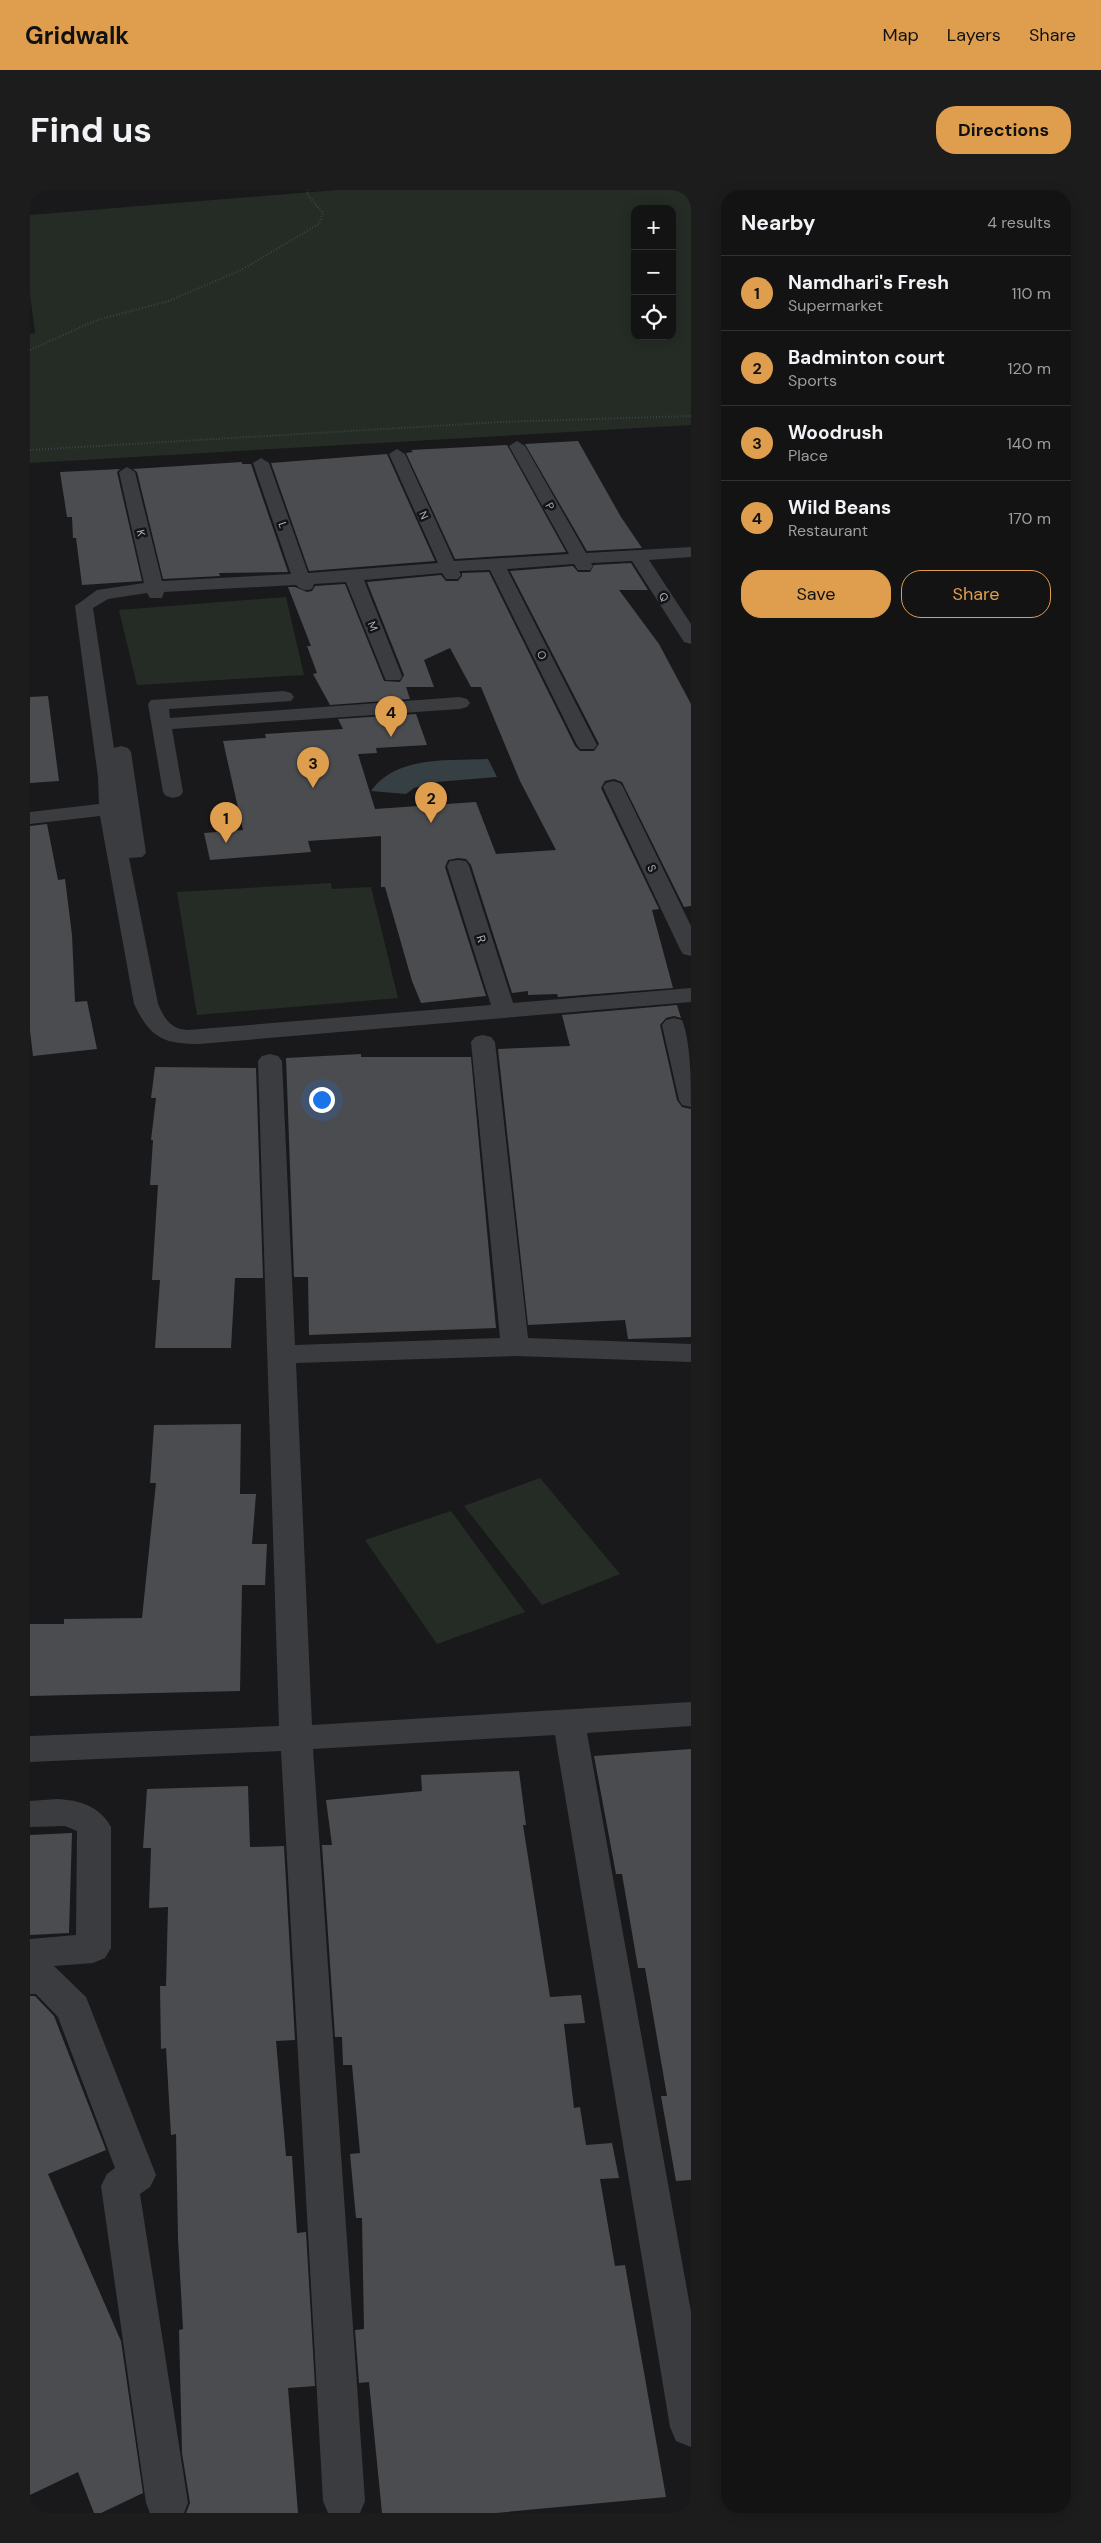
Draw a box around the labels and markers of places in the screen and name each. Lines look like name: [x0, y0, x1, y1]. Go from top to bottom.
pin: 4: [375, 696, 407, 737]
pin: 3: [297, 747, 329, 788]
pin: 2: [415, 782, 447, 823]
pin: 1: [210, 802, 242, 843]

